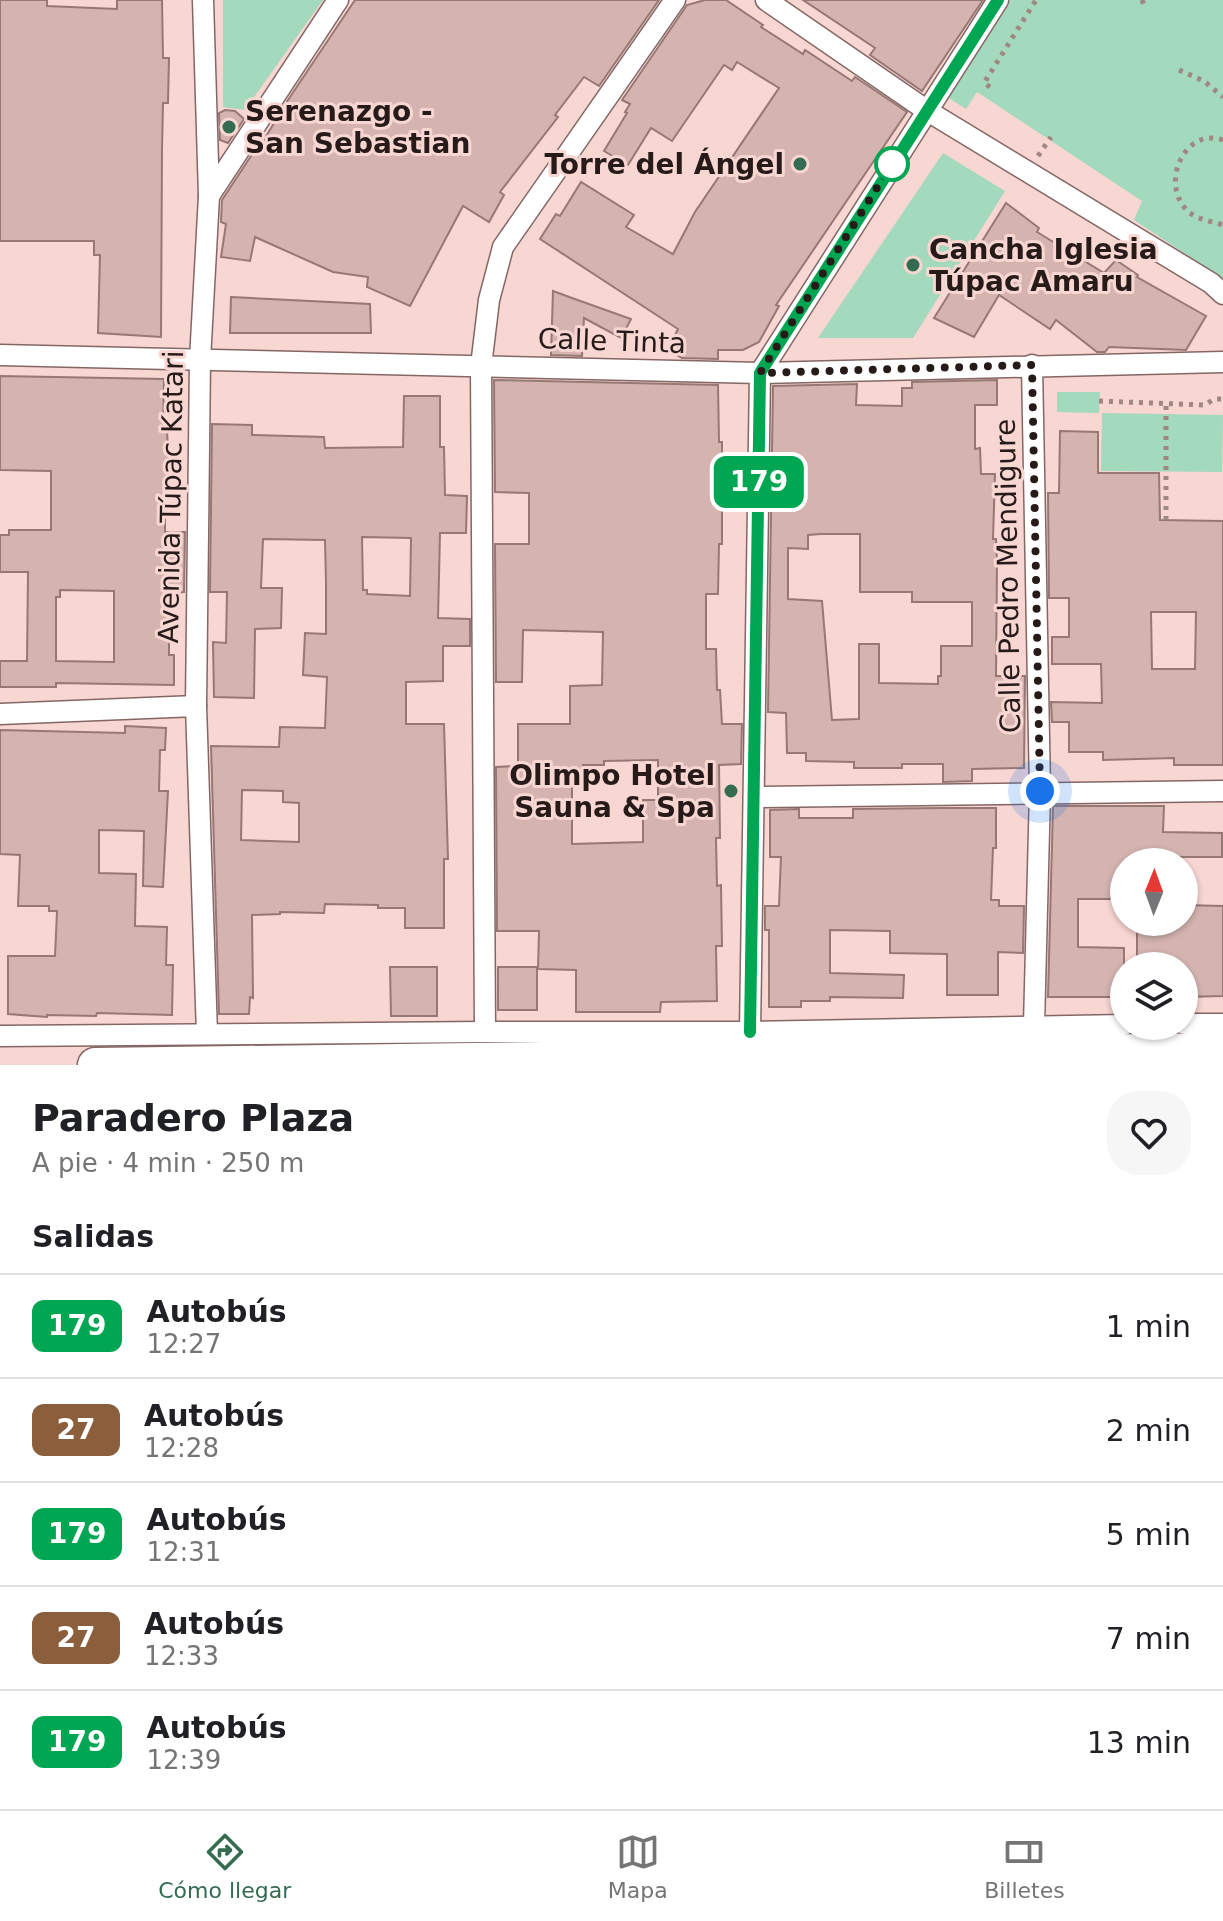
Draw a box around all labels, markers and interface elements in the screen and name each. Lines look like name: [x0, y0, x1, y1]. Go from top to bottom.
place label: Serenazgo - San Sebastian: [245, 95, 470, 160]
marker: Serenazgo - San Sebastian: [220, 118, 238, 136]
place label: Torre del Ángel: [544, 147, 784, 181]
unlabelled marker: [875, 147, 909, 181]
marker: Torre del Ángel: [791, 155, 809, 173]
place label: Cancha Iglesia Túpac Amaru: [929, 233, 1158, 298]
marker: Cancha Iglesia Túpac Amaru: [904, 256, 922, 274]
street label: Calle Tinta: [537, 322, 687, 360]
street label: Avenida Túpac Katari: [152, 350, 190, 644]
street label: Calle Pedro Mendigure: [989, 418, 1027, 734]
line badge: 179: [713, 456, 805, 508]
text: 179: [730, 465, 788, 498]
place label: Olimpo Hotel Sauna & Spa: [509, 759, 715, 824]
your location: [1020, 771, 1060, 811]
marker: Olimpo Hotel Sauna & Spa: [722, 782, 740, 800]
north arrow: [1110, 848, 1198, 936]
map controls: [1110, 848, 1198, 1040]
button: layers: [1110, 952, 1198, 1040]
button: heart: [1107, 1091, 1191, 1175]
text: Paradero Plaza: [32, 1096, 354, 1140]
text: A pie · 4 min · 250 m: [32, 1148, 304, 1178]
text: Salidas: [32, 1219, 154, 1254]
text: Autobús: [146, 1294, 287, 1329]
text: 179: [48, 1309, 106, 1342]
text: 1 min: [1106, 1309, 1191, 1344]
text: 12:27: [146, 1329, 221, 1359]
text: Autobús: [144, 1398, 284, 1433]
text: 27: [57, 1413, 95, 1446]
text: 2 min: [1106, 1413, 1191, 1448]
text: 12:28: [144, 1433, 219, 1463]
text: Autobús: [146, 1502, 287, 1537]
text: 179: [48, 1517, 106, 1550]
text: 5 min: [1106, 1517, 1191, 1552]
text: 12:31: [146, 1537, 221, 1567]
text: Autobús: [144, 1606, 284, 1641]
text: 27: [57, 1621, 95, 1654]
text: 7 min: [1106, 1621, 1191, 1656]
text: 12:33: [144, 1641, 219, 1671]
text: Autobús: [146, 1710, 287, 1745]
text: 179: [48, 1725, 106, 1758]
text: 13 min: [1087, 1725, 1191, 1760]
text: 12:39: [146, 1745, 221, 1775]
tab: Cómo llegar: [158, 1830, 291, 1903]
tab: Mapa: [608, 1830, 668, 1903]
tab: Billetes: [984, 1830, 1065, 1903]

